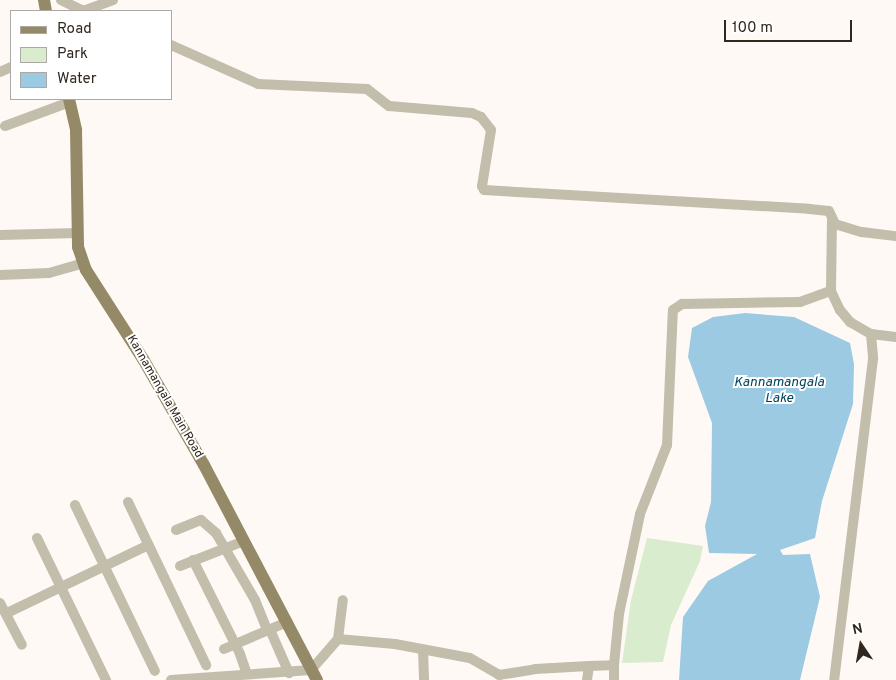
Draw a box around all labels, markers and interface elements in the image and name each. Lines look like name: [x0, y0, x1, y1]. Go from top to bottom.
legend: [10, 10, 172, 100]
scale bar: [726, 10, 854, 42]
text: 100 m: [732, 19, 773, 38]
text: Road: [57, 20, 92, 39]
text: Park: [57, 45, 88, 64]
text: Water: [57, 70, 96, 89]
street label: Kannamangala Main Road: [123, 333, 205, 461]
water label: Kannamangala Lake: [734, 375, 824, 408]
north arrow: [836, 620, 886, 670]
text: N: [851, 620, 864, 639]

